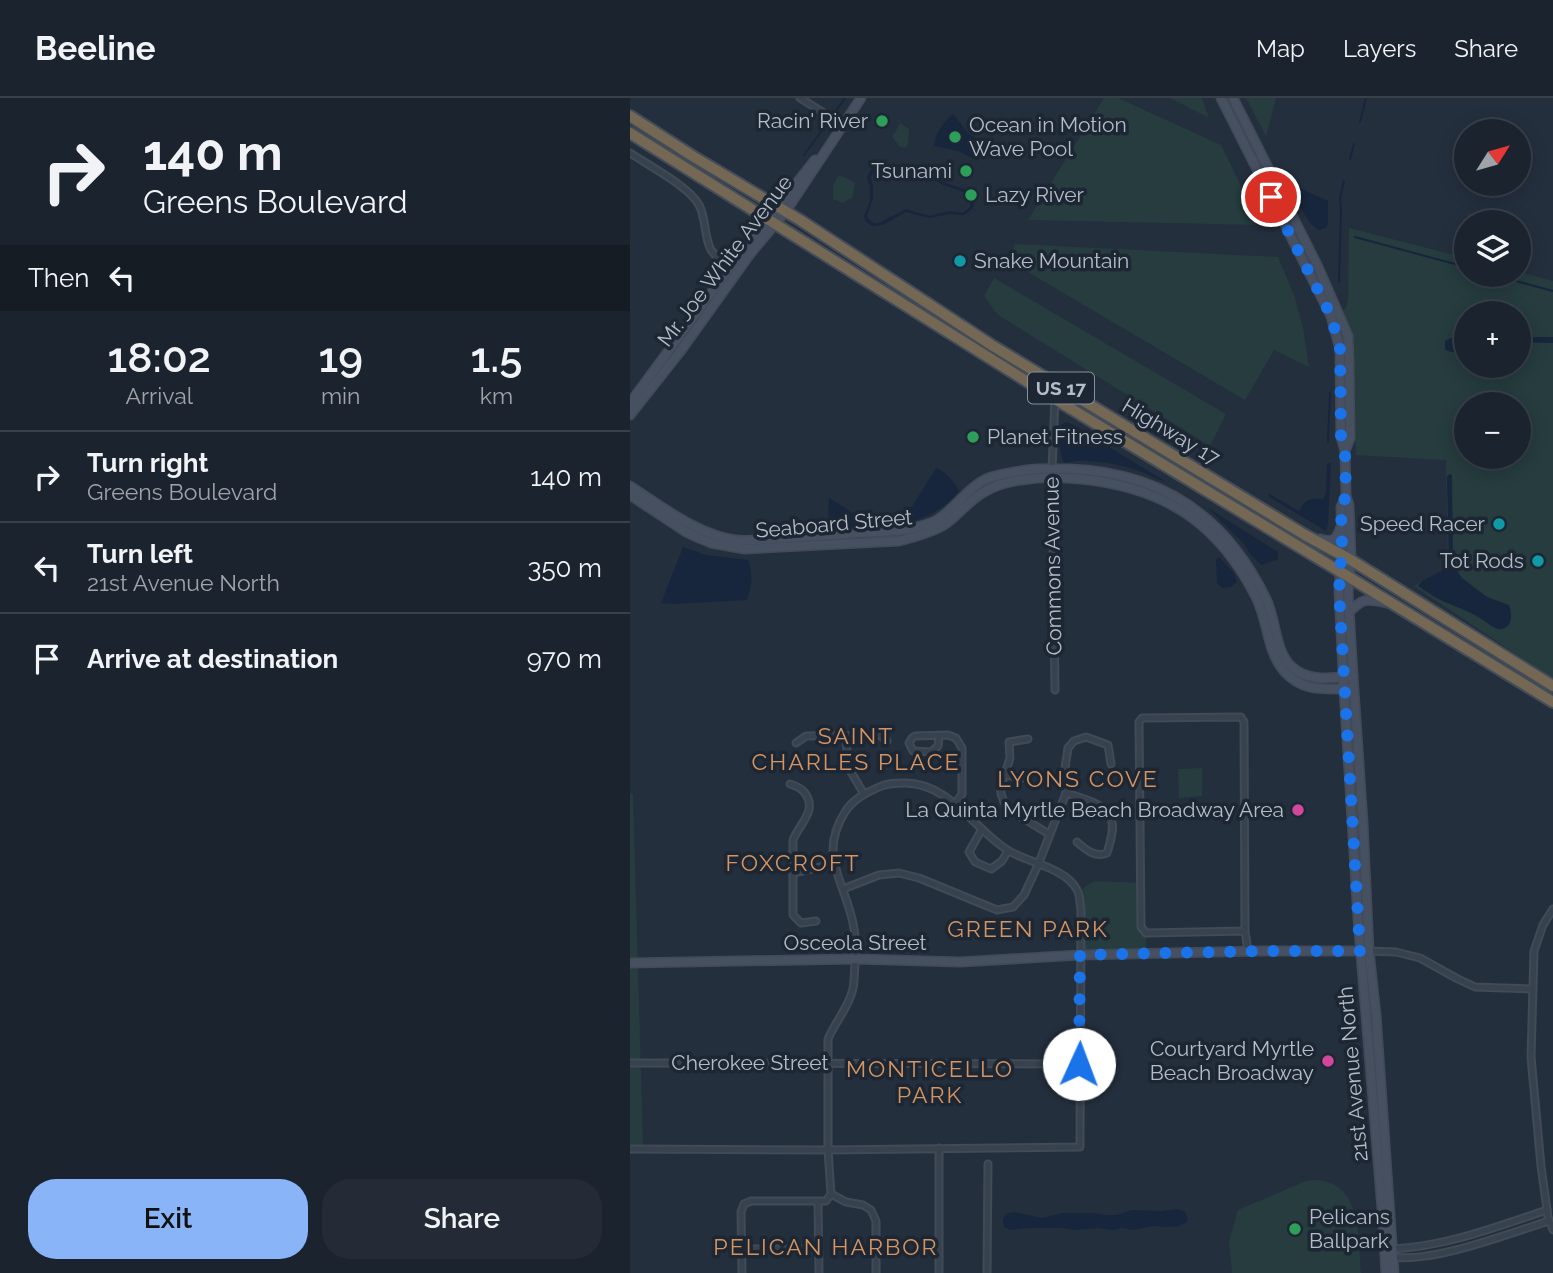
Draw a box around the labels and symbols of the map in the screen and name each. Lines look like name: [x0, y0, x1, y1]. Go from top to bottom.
place label: Racin' River: [757, 108, 869, 133]
place label: Ocean in Motion Wave Pool: [969, 112, 1127, 161]
marker: Racin' River: [874, 113, 890, 129]
north arrow: [1454, 119, 1531, 196]
marker: Ocean in Motion Wave Pool: [947, 129, 963, 145]
place label: Tsunami: [871, 158, 952, 183]
marker: Tsunami: [958, 163, 974, 179]
pin: [1241, 167, 1301, 227]
street label: Mr. Joe White Avenue: [652, 170, 797, 351]
place label: Lazy River: [985, 182, 1085, 207]
marker: Lazy River: [963, 187, 979, 203]
place label: Snake Mountain: [974, 248, 1129, 273]
marker: Snake Mountain: [952, 253, 968, 269]
road number: US 17: [1028, 372, 1094, 404]
street label: Highway 17: [1118, 393, 1225, 471]
place label: Planet Fitness: [987, 424, 1123, 449]
marker: Planet Fitness: [965, 429, 981, 445]
street label: Commons Avenue: [1038, 476, 1067, 656]
street label: Seaboard Street: [755, 504, 913, 543]
place label: Speed Racer: [1360, 511, 1486, 536]
marker: Speed Racer: [1491, 516, 1507, 532]
place label: Tot Rods: [1440, 548, 1524, 573]
marker: Tot Rods: [1530, 553, 1546, 569]
district label: SAINT CHARLES PLACE: [752, 722, 960, 775]
district label: LYONS COVE: [997, 765, 1159, 792]
place label: La Quinta Myrtle Beach Broadway Area: [905, 797, 1284, 822]
marker: La Quinta Myrtle Beach Broadway Area: [1290, 802, 1306, 818]
district label: FOXCROFT: [725, 849, 861, 876]
district label: GREEN PARK: [947, 915, 1109, 942]
street label: Osceola Street: [784, 930, 926, 955]
street label: 21st Avenue North: [1332, 985, 1373, 1163]
position arrow: [1042, 1027, 1116, 1101]
place label: Courtyard Myrtle Beach Broadway: [1150, 1036, 1314, 1085]
street label: Cherokee Street: [671, 1050, 829, 1075]
marker: Courtyard Myrtle Beach Broadway: [1320, 1053, 1336, 1069]
district label: MONTICELLO PARK: [846, 1055, 1014, 1108]
place label: Pelicans Ballpark: [1309, 1204, 1390, 1253]
marker: Pelicans Ballpark: [1287, 1221, 1303, 1237]
district label: PELICAN HARBOR: [713, 1233, 939, 1260]

